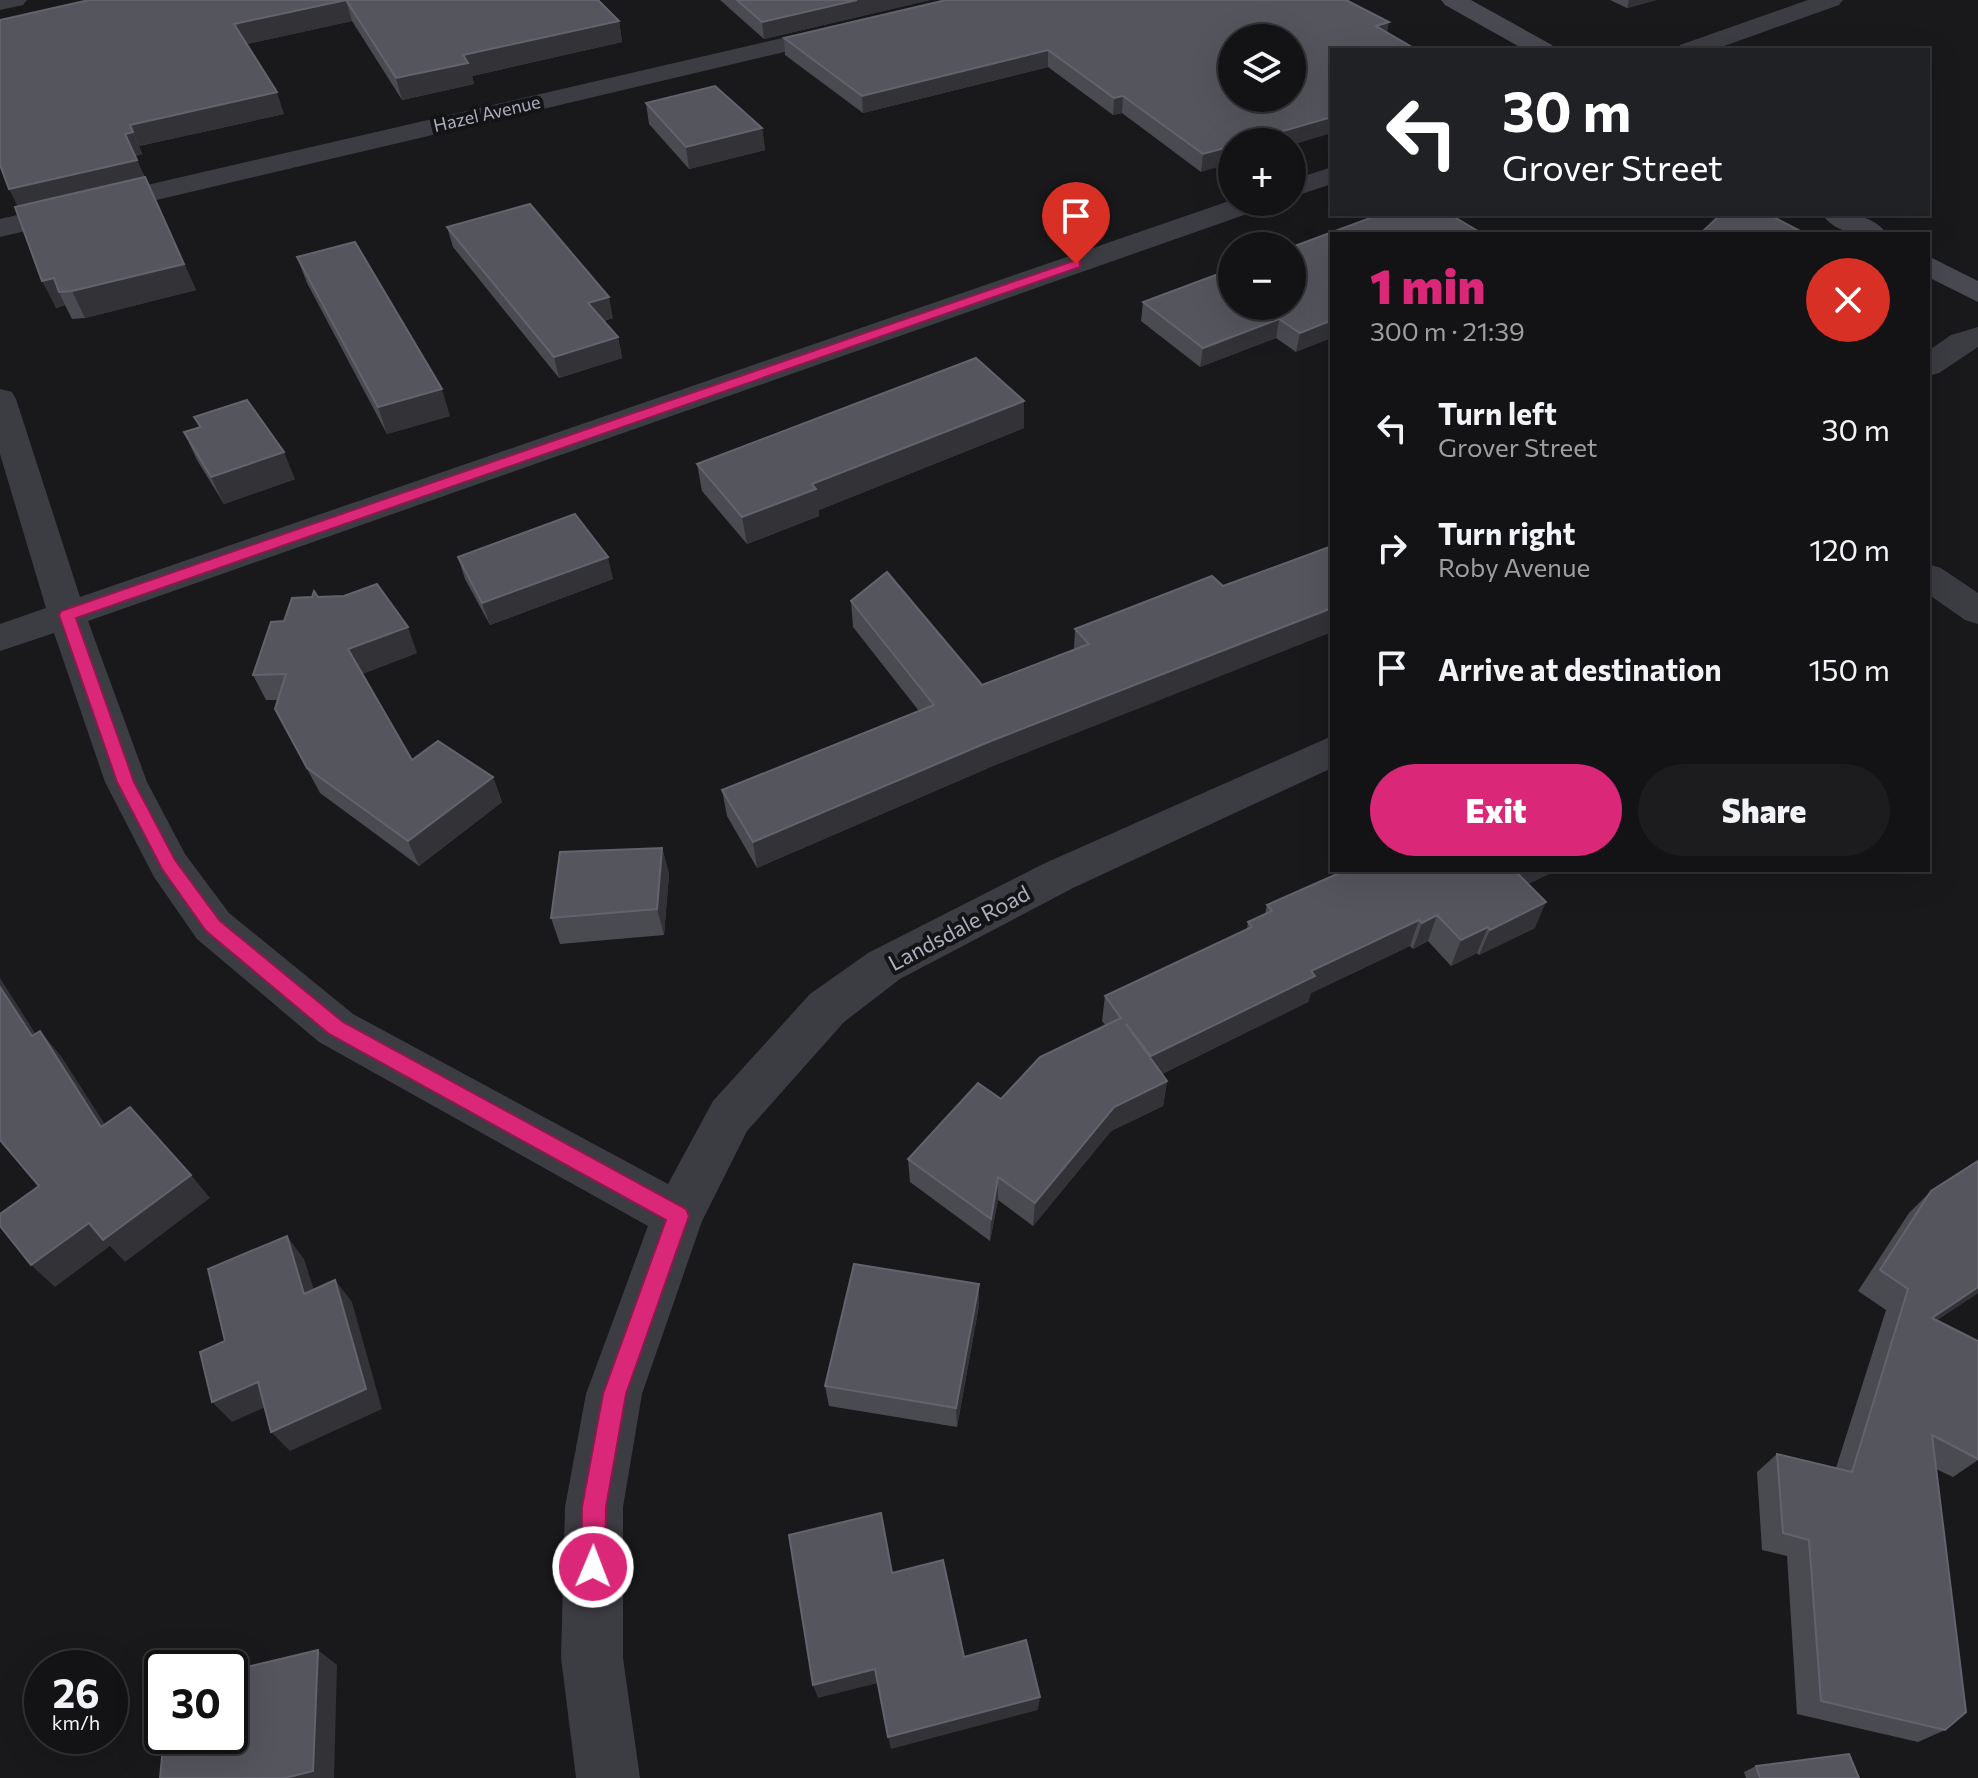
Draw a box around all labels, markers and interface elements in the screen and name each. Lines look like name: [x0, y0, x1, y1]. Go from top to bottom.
map controls: [1218, 24, 1306, 320]
button: layers: [1218, 24, 1306, 112]
text: 30 m: [1502, 75, 1631, 144]
icon: left: [1370, 80, 1474, 184]
street label: Hazel Avenue: [431, 90, 543, 136]
button: +: [1218, 128, 1306, 216]
text: Grover Street: [1502, 144, 1723, 188]
pin: [1042, 182, 1110, 264]
icon: arrive: [1054, 194, 1098, 238]
button: −: [1218, 232, 1306, 320]
text: 1 min: [1370, 255, 1485, 314]
button: close: [1806, 258, 1890, 342]
text: 300 m · 21:39: [1370, 315, 1525, 346]
text: Turn left: [1438, 394, 1557, 431]
icon: left: [1370, 406, 1414, 450]
text: 30 m: [1821, 410, 1890, 447]
text: Grover Street: [1438, 431, 1598, 462]
text: Turn right: [1438, 514, 1575, 551]
icon: right: [1370, 526, 1414, 570]
text: 120 m: [1809, 530, 1890, 567]
text: Roby Avenue: [1438, 551, 1590, 582]
icon: arrive: [1370, 646, 1414, 690]
text: Arrive at destination: [1438, 650, 1722, 687]
text: 150 m: [1808, 650, 1890, 687]
button: Exit: [1370, 764, 1622, 856]
button: Share: [1638, 764, 1890, 856]
street label: Landsdale Road: [883, 879, 1034, 976]
position arrow: [551, 1525, 635, 1609]
speed limit sign: 30: [144, 1650, 248, 1754]
text: 26: [52, 1667, 100, 1716]
text: km/h: [52, 1710, 100, 1734]

